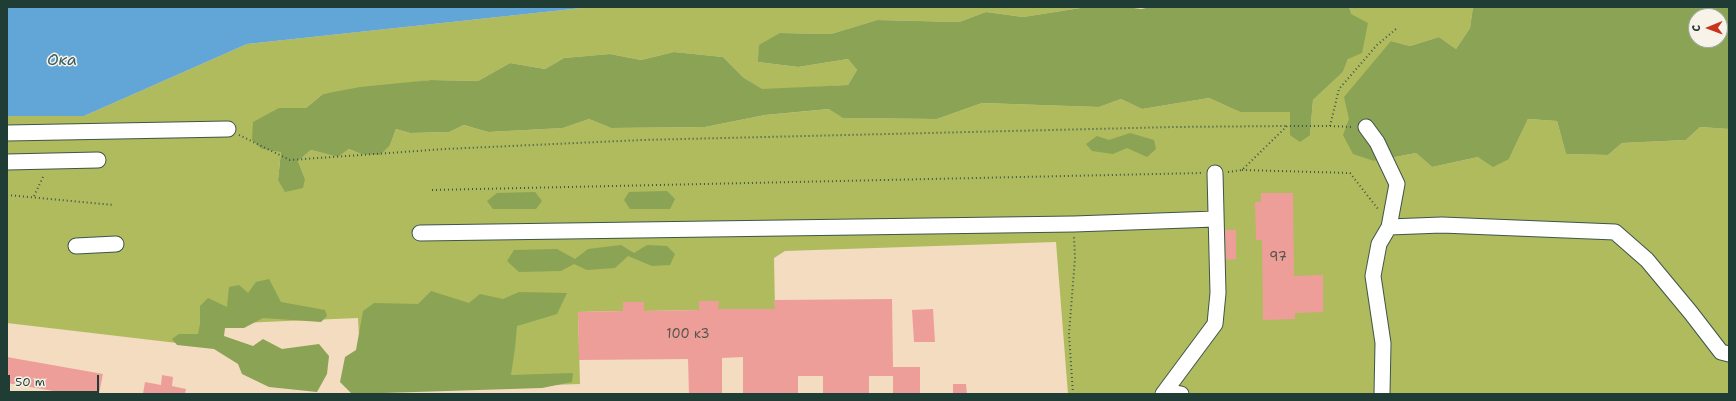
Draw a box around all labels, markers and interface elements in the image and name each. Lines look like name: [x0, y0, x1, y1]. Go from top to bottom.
north arrow: [1688, 8, 1728, 48]
text: С: [1689, 25, 1704, 32]
water label: Ока: [47, 51, 77, 71]
house number: 97: [1269, 250, 1287, 266]
house number: 100 к3: [666, 327, 710, 343]
scale bar: [10, 367, 101, 393]
text: 50 m: [15, 374, 45, 390]

